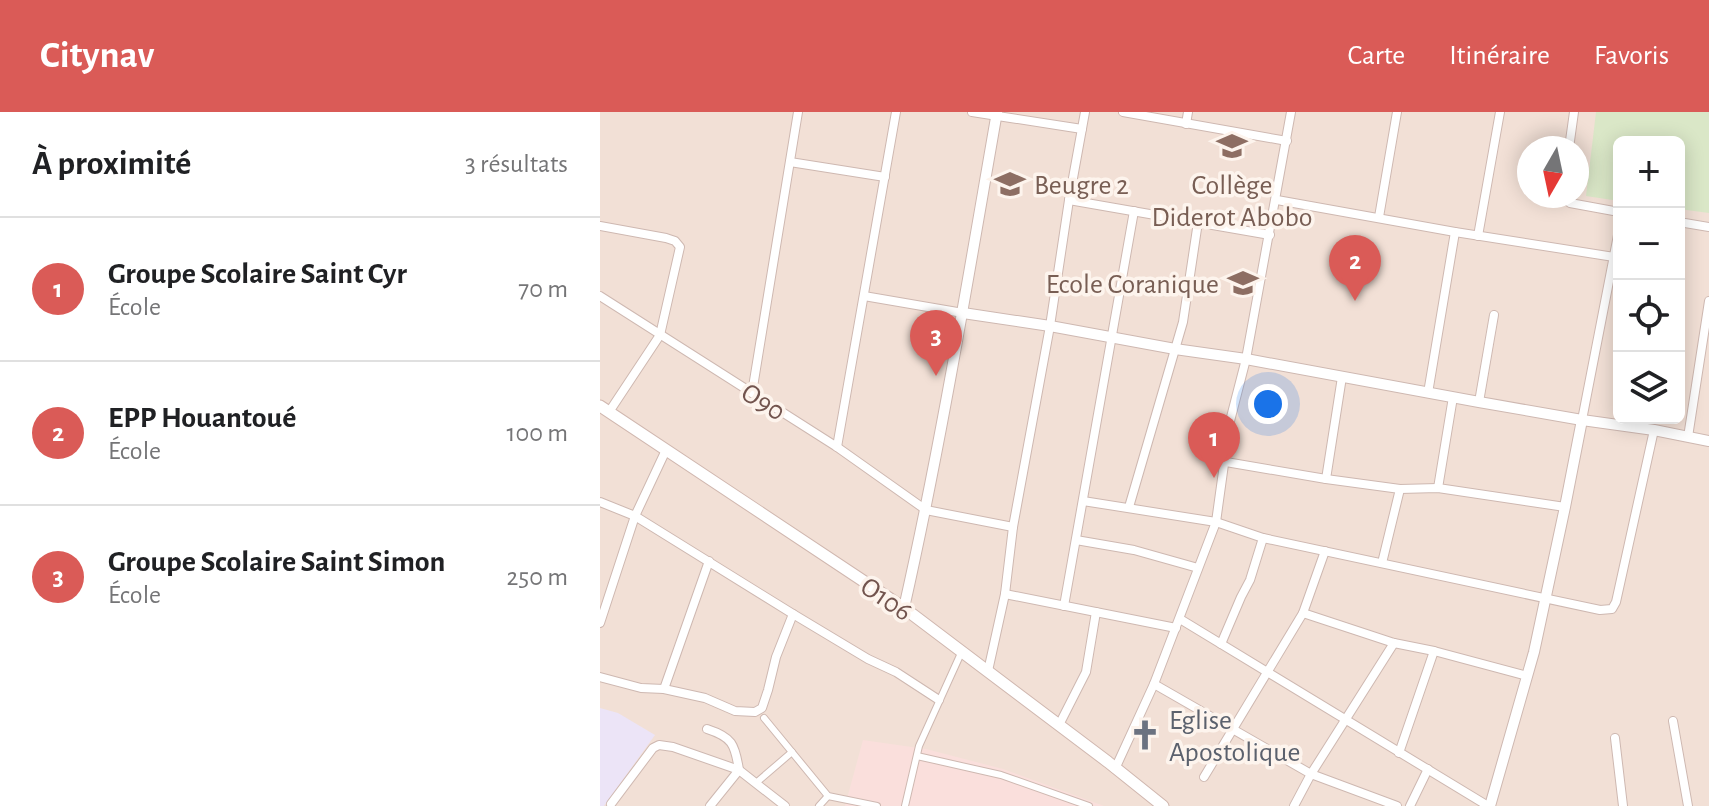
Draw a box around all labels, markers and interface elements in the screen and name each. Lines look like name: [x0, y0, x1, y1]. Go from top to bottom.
text: Citynav: [40, 37, 154, 75]
text: Carte: [1348, 42, 1405, 70]
text: Itinéraire: [1449, 42, 1550, 70]
text: Favoris: [1594, 42, 1669, 70]
school or university icon: Collège Diderot Abobo: [1215, 129, 1249, 163]
north arrow: [1517, 136, 1589, 208]
map controls: [1613, 136, 1685, 424]
button: +: [1613, 136, 1685, 208]
text: À proximité: [32, 147, 191, 181]
text: 3 résultats: [465, 151, 568, 177]
school or university icon: Beugre 2: [993, 167, 1027, 201]
place label: Beugre 2: [1034, 172, 1129, 200]
place label: Collège Diderot Abobo: [1151, 172, 1313, 232]
button: −: [1613, 208, 1685, 280]
pin: 2: [1329, 235, 1381, 301]
text: Groupe Scolaire Saint Cyr: [108, 259, 407, 289]
school or university icon: Ecole Coranique: [1226, 266, 1260, 300]
place label: Ecole Coranique: [1046, 271, 1219, 299]
text: 1: [53, 276, 63, 302]
text: 70 m: [518, 276, 568, 302]
button: locate: [1613, 280, 1685, 352]
text: École: [108, 294, 161, 320]
pin: 3: [910, 310, 962, 376]
button: layers: [1613, 352, 1685, 424]
street label: O90: [736, 379, 790, 427]
your location: [1248, 384, 1288, 424]
text: EPP Houantoué: [108, 403, 296, 433]
pin: 1: [1188, 412, 1240, 478]
text: 2: [52, 420, 64, 446]
text: 100 m: [507, 420, 568, 446]
text: École: [108, 438, 161, 464]
text: Groupe Scolaire Saint Simon: [108, 547, 445, 577]
text: 3: [52, 564, 64, 590]
text: 250 m: [506, 564, 568, 590]
street label: O106: [855, 573, 917, 627]
text: École: [108, 582, 161, 608]
place label: Eglise Apostolique: [1169, 707, 1300, 767]
church icon: Eglise Apostolique: [1128, 718, 1162, 752]

